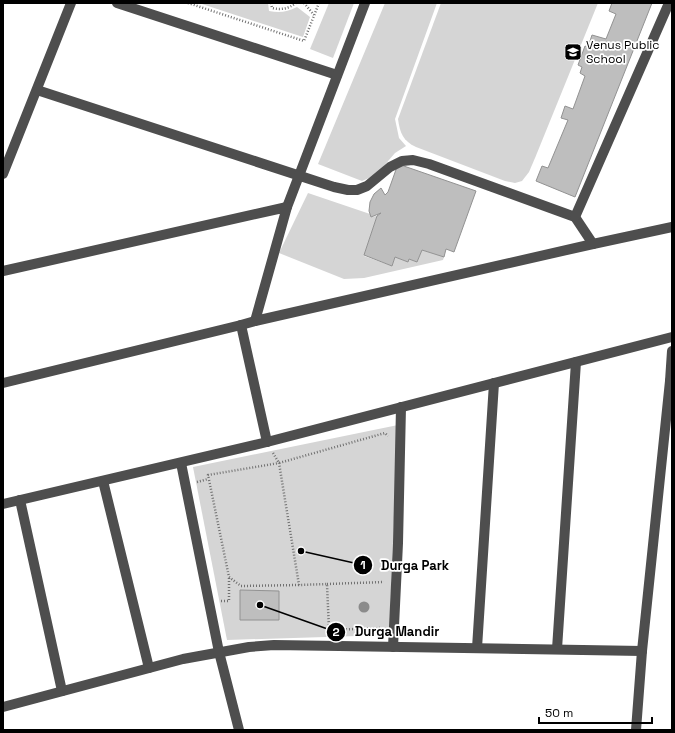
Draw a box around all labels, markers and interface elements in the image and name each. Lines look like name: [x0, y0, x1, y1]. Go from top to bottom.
place label: Venus Public School: [586, 37, 659, 67]
school or university icon: Venus Public School: [563, 42, 583, 62]
callout: Durga Park: [353, 553, 457, 578]
text: 1: [360, 557, 366, 573]
text: Durga Park: [381, 557, 450, 574]
callout: Durga Mandir: [326, 619, 447, 644]
text: Durga Mandir: [355, 623, 439, 640]
text: 2: [332, 624, 340, 640]
scale bar: [539, 699, 652, 725]
text: 50 m: [545, 705, 573, 721]

